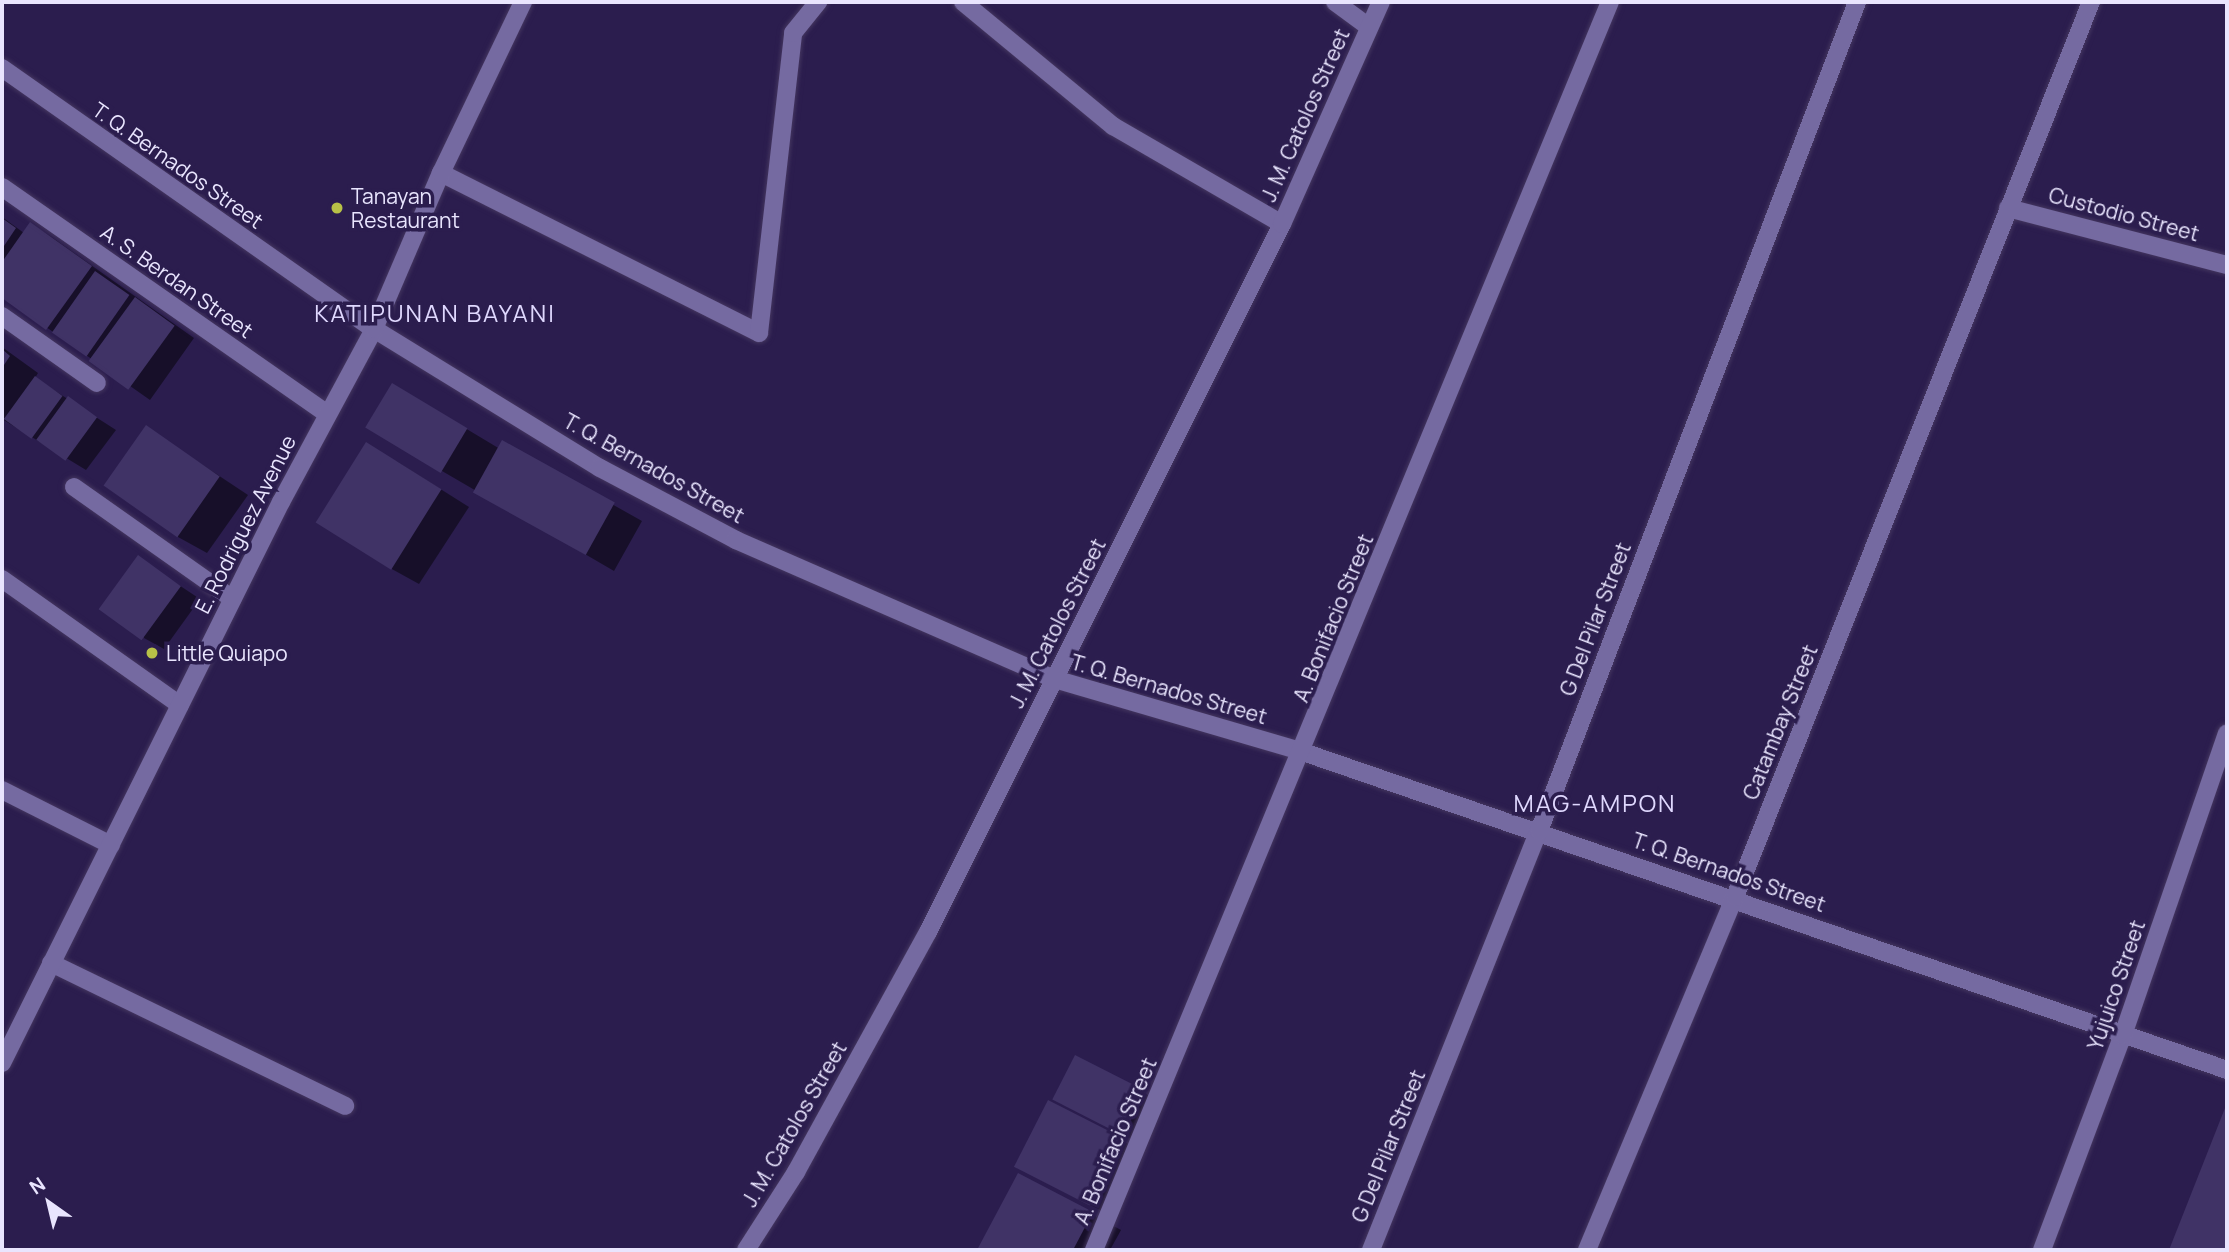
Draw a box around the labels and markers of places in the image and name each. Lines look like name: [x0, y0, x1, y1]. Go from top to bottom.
place label: Tanayan Restaurant: [351, 183, 460, 233]
marker: Tanayan Restaurant: [329, 200, 345, 216]
place label: Little Quiapo: [166, 640, 288, 666]
marker: Little Quiapo: [144, 645, 160, 661]

